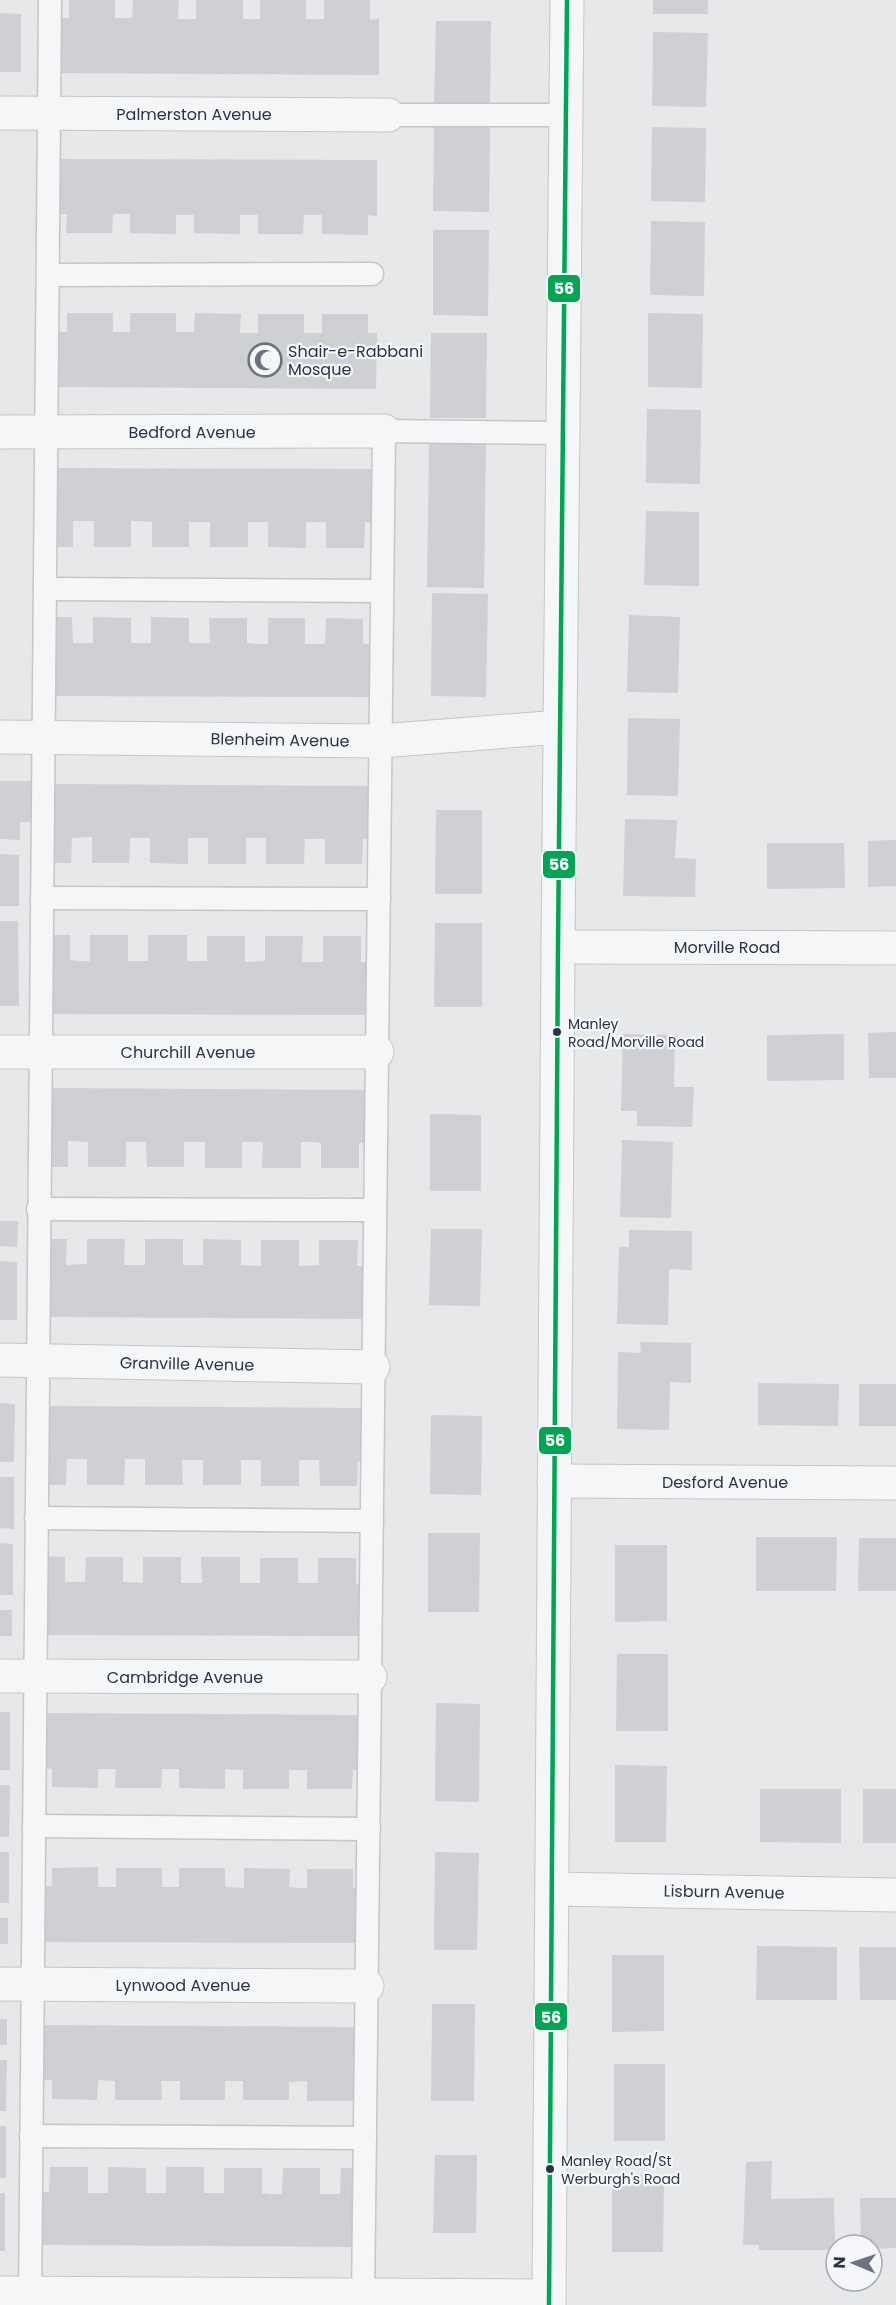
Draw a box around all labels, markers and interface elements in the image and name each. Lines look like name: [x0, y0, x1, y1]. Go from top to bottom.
street label: Palmerston Avenue: [116, 103, 272, 126]
line badge: 56: [547, 274, 581, 303]
text: 56: [554, 277, 574, 300]
place label: Shair-e-Rabbani Mosque: [288, 340, 423, 381]
mosque icon: Shair-e-Rabbani Mosque: [247, 342, 283, 378]
street label: Bedford Avenue: [128, 421, 256, 444]
street label: Blenheim Avenue: [210, 727, 350, 753]
line badge: 56: [542, 850, 576, 879]
text: 56: [549, 853, 569, 876]
street label: Morville Road: [674, 936, 780, 959]
place label: Manley Road/Morville Road: [568, 1014, 704, 1052]
marker: Manley Road/Morville Road: [551, 1026, 563, 1038]
street label: Churchill Avenue: [121, 1041, 256, 1064]
street label: Granville Avenue: [120, 1351, 255, 1377]
line badge: 56: [538, 1426, 572, 1455]
text: 56: [545, 1429, 565, 1452]
street label: Desford Avenue: [662, 1471, 788, 1494]
street label: Cambridge Avenue: [107, 1666, 263, 1689]
street label: Lisburn Avenue: [663, 1879, 785, 1905]
street label: Lynwood Avenue: [116, 1974, 251, 1997]
line badge: 56: [534, 2002, 568, 2031]
text: 56: [541, 2006, 561, 2029]
place label: Manley Road/St Werburgh's Road: [561, 2151, 680, 2189]
marker: Manley Road/St Werburgh's Road: [544, 2163, 556, 2175]
north arrow: [824, 2233, 884, 2293]
text: N: [828, 2256, 851, 2269]

